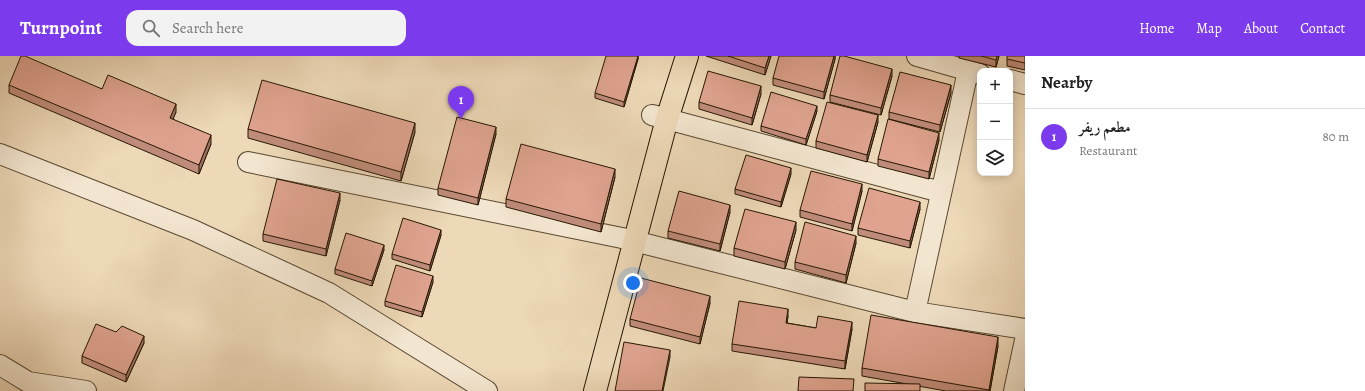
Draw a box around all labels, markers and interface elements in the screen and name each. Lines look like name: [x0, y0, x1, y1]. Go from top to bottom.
search box: [126, 10, 406, 46]
text: Turnpoint: [20, 15, 102, 41]
icon: search: [140, 17, 162, 39]
text: Search here: [172, 18, 243, 38]
text: Home: [1139, 19, 1174, 38]
text: Map: [1196, 19, 1222, 38]
text: About: [1244, 19, 1278, 38]
text: Contact: [1300, 19, 1345, 38]
map controls: [977, 68, 1013, 176]
button: +: [977, 68, 1013, 104]
text: Nearby: [1041, 71, 1092, 94]
pin: 1: [448, 86, 474, 119]
button: −: [977, 104, 1013, 140]
text: مطعم ريفر: [1079, 117, 1131, 137]
text: 1: [1052, 128, 1056, 145]
text: 80 m: [1322, 128, 1349, 145]
button: layers: [977, 140, 1013, 176]
text: Restaurant: [1079, 142, 1137, 159]
your location: [623, 273, 643, 293]

